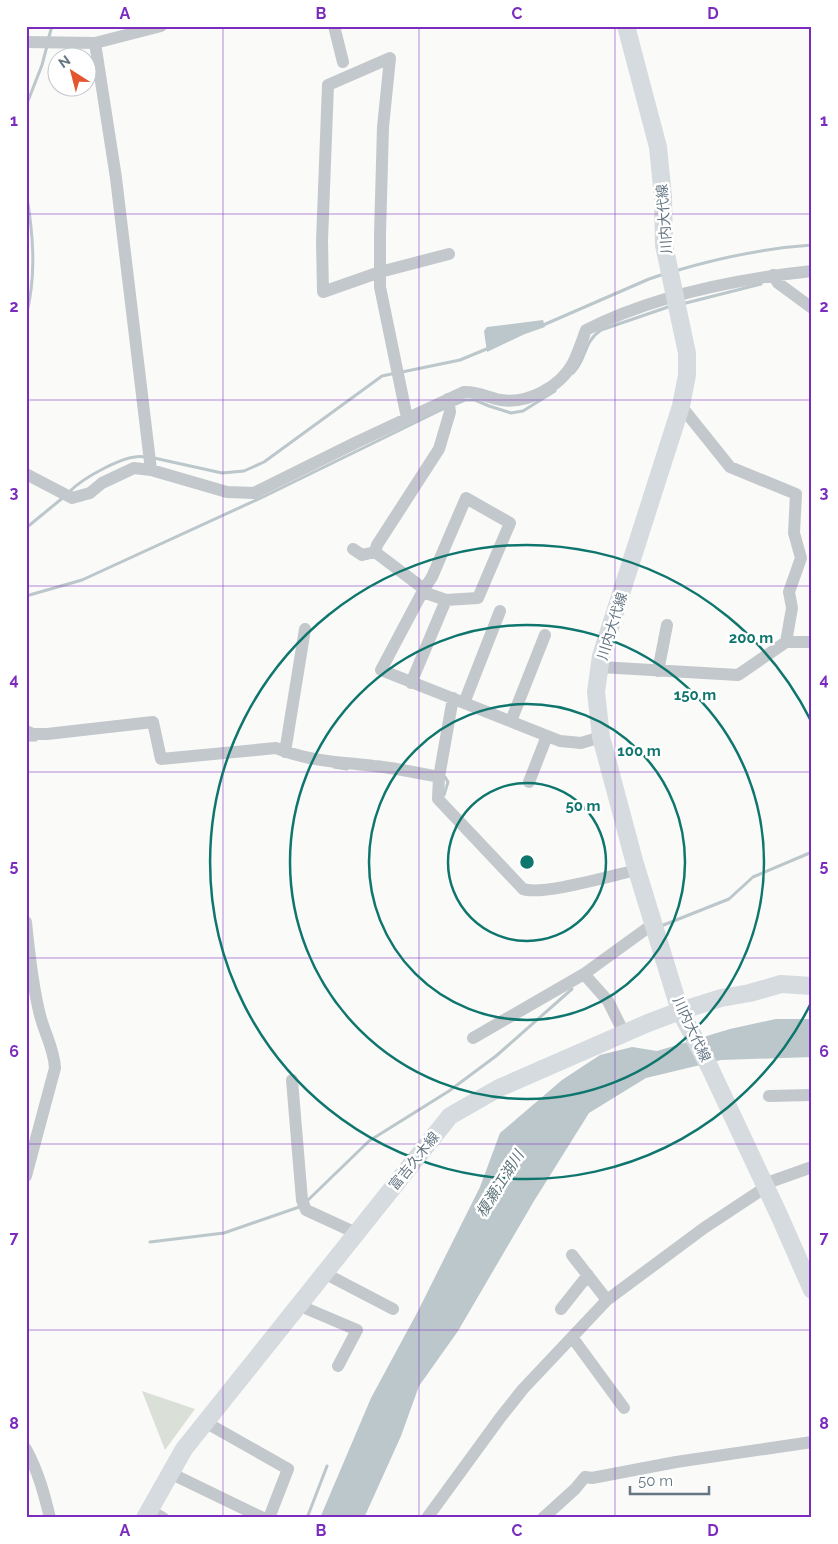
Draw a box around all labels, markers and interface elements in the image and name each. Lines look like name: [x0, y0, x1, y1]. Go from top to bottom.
text: A: [120, 4, 131, 23]
text: B: [316, 4, 327, 23]
text: C: [512, 4, 523, 23]
text: D: [707, 4, 719, 23]
north arrow: [48, 48, 98, 98]
text: N: [55, 52, 73, 71]
text: 1: [10, 111, 18, 130]
text: 1: [820, 111, 828, 130]
street label: 川内大代線: [654, 184, 674, 254]
text: 2: [9, 297, 19, 316]
text: 2: [819, 297, 829, 316]
text: 3: [10, 483, 19, 502]
text: 3: [820, 483, 829, 502]
street label: 川内大代線: [594, 590, 630, 662]
text: 200 m: [729, 629, 773, 647]
text: 4: [9, 670, 19, 689]
text: 4: [819, 670, 829, 689]
text: 150 m: [674, 686, 716, 704]
text: 100 m: [617, 742, 661, 760]
text: 50 m: [565, 797, 601, 815]
centre of rings: [518, 853, 536, 871]
text: 5: [10, 856, 19, 875]
text: 5: [820, 856, 829, 875]
street label: 川内大代線: [670, 994, 714, 1064]
text: 6: [9, 1042, 19, 1061]
text: 6: [819, 1042, 829, 1061]
street label: 富吉久木線: [386, 1129, 442, 1193]
water label: 榎瀬江湖川: [472, 1146, 529, 1221]
text: 7: [10, 1228, 19, 1247]
text: 7: [820, 1228, 829, 1247]
text: 8: [9, 1414, 19, 1433]
text: 8: [819, 1414, 829, 1433]
scale bar: [630, 1464, 709, 1496]
text: 50 m: [638, 1472, 673, 1490]
text: A: [120, 1521, 131, 1540]
text: B: [316, 1521, 327, 1540]
text: C: [512, 1521, 523, 1540]
text: D: [707, 1521, 719, 1540]

